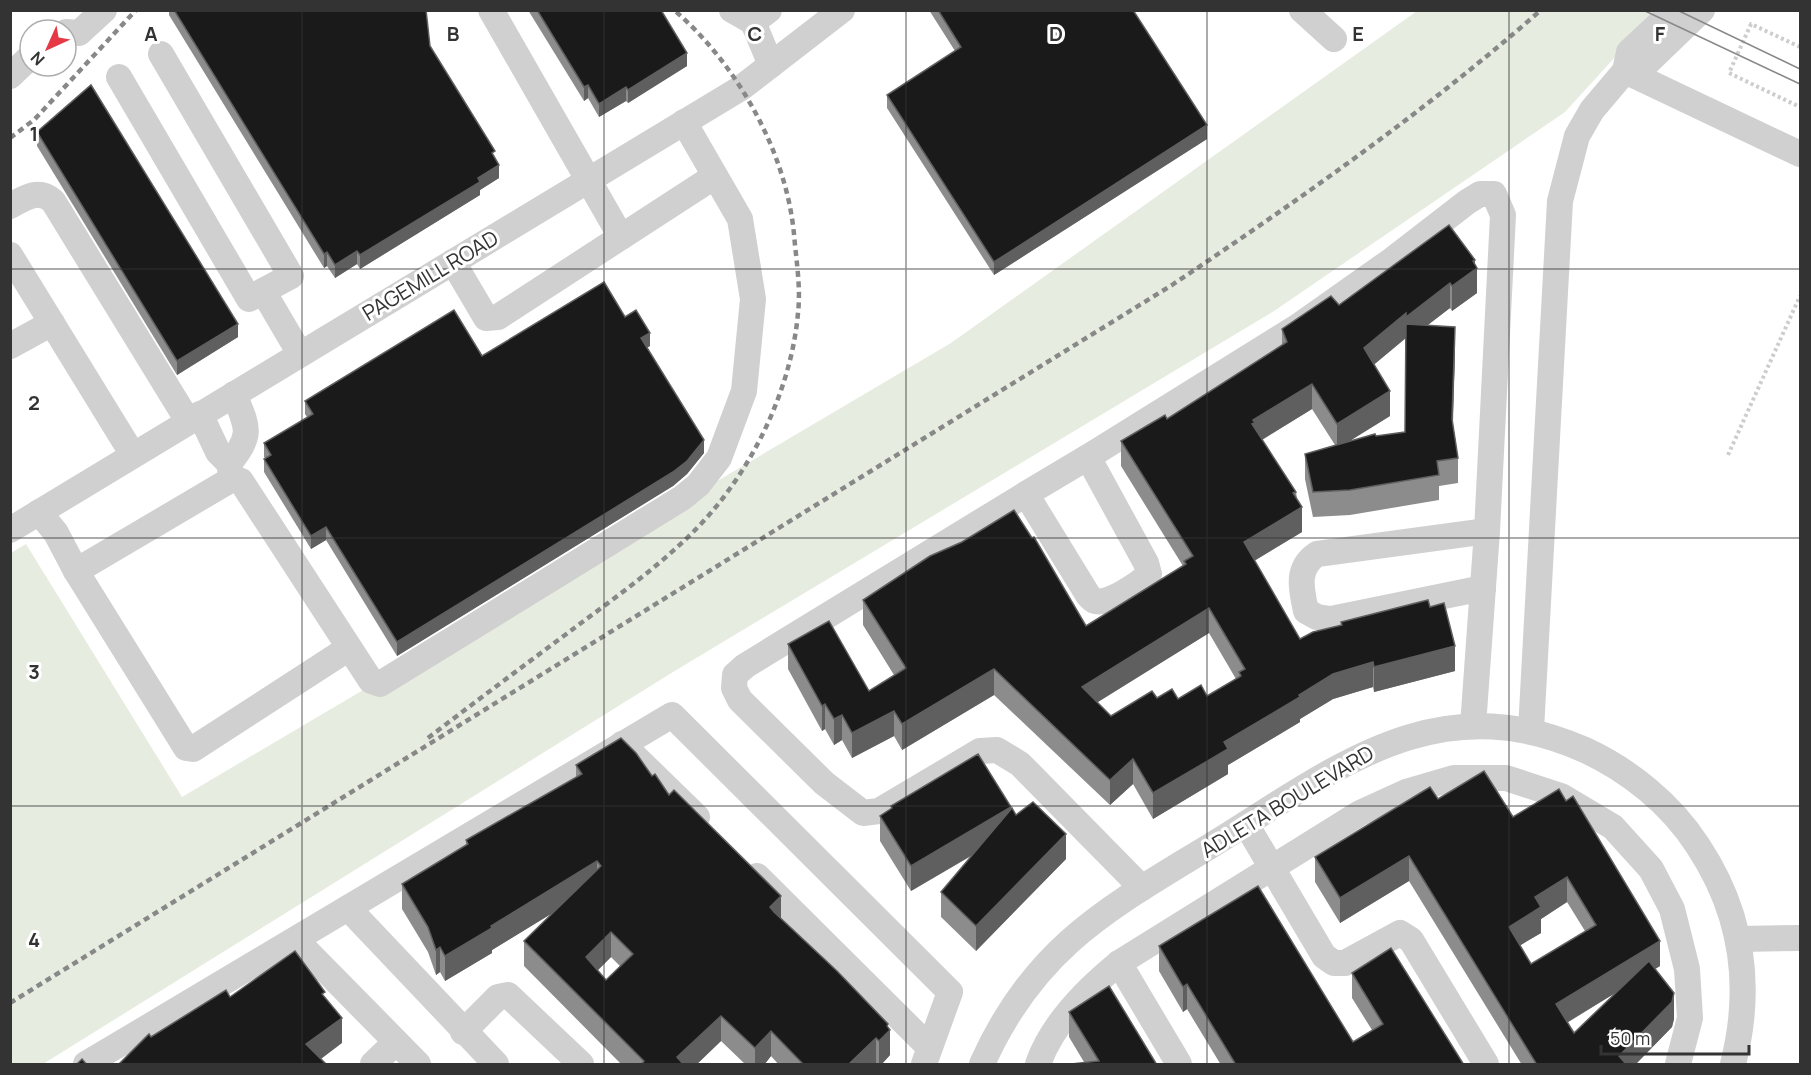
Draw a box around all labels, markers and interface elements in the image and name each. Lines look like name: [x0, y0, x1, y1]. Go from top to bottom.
north arrow: [18, 18, 78, 78]
text: A: [144, 20, 158, 47]
text: B: [447, 20, 460, 47]
text: C: [748, 20, 762, 47]
text: D: [1049, 20, 1063, 47]
text: E: [1352, 20, 1364, 47]
text: F: [1655, 20, 1666, 47]
text: N: [26, 47, 49, 70]
text: 1: [30, 120, 38, 147]
street label: PAGEMILL ROAD: [357, 223, 503, 327]
text: 2: [28, 389, 40, 416]
text: 3: [28, 658, 40, 685]
street label: ADLETA BOULEVARD: [1195, 738, 1379, 864]
text: 4: [28, 926, 40, 953]
scale bar: [1601, 1018, 1750, 1056]
text: 50 m: [1610, 1026, 1650, 1050]

